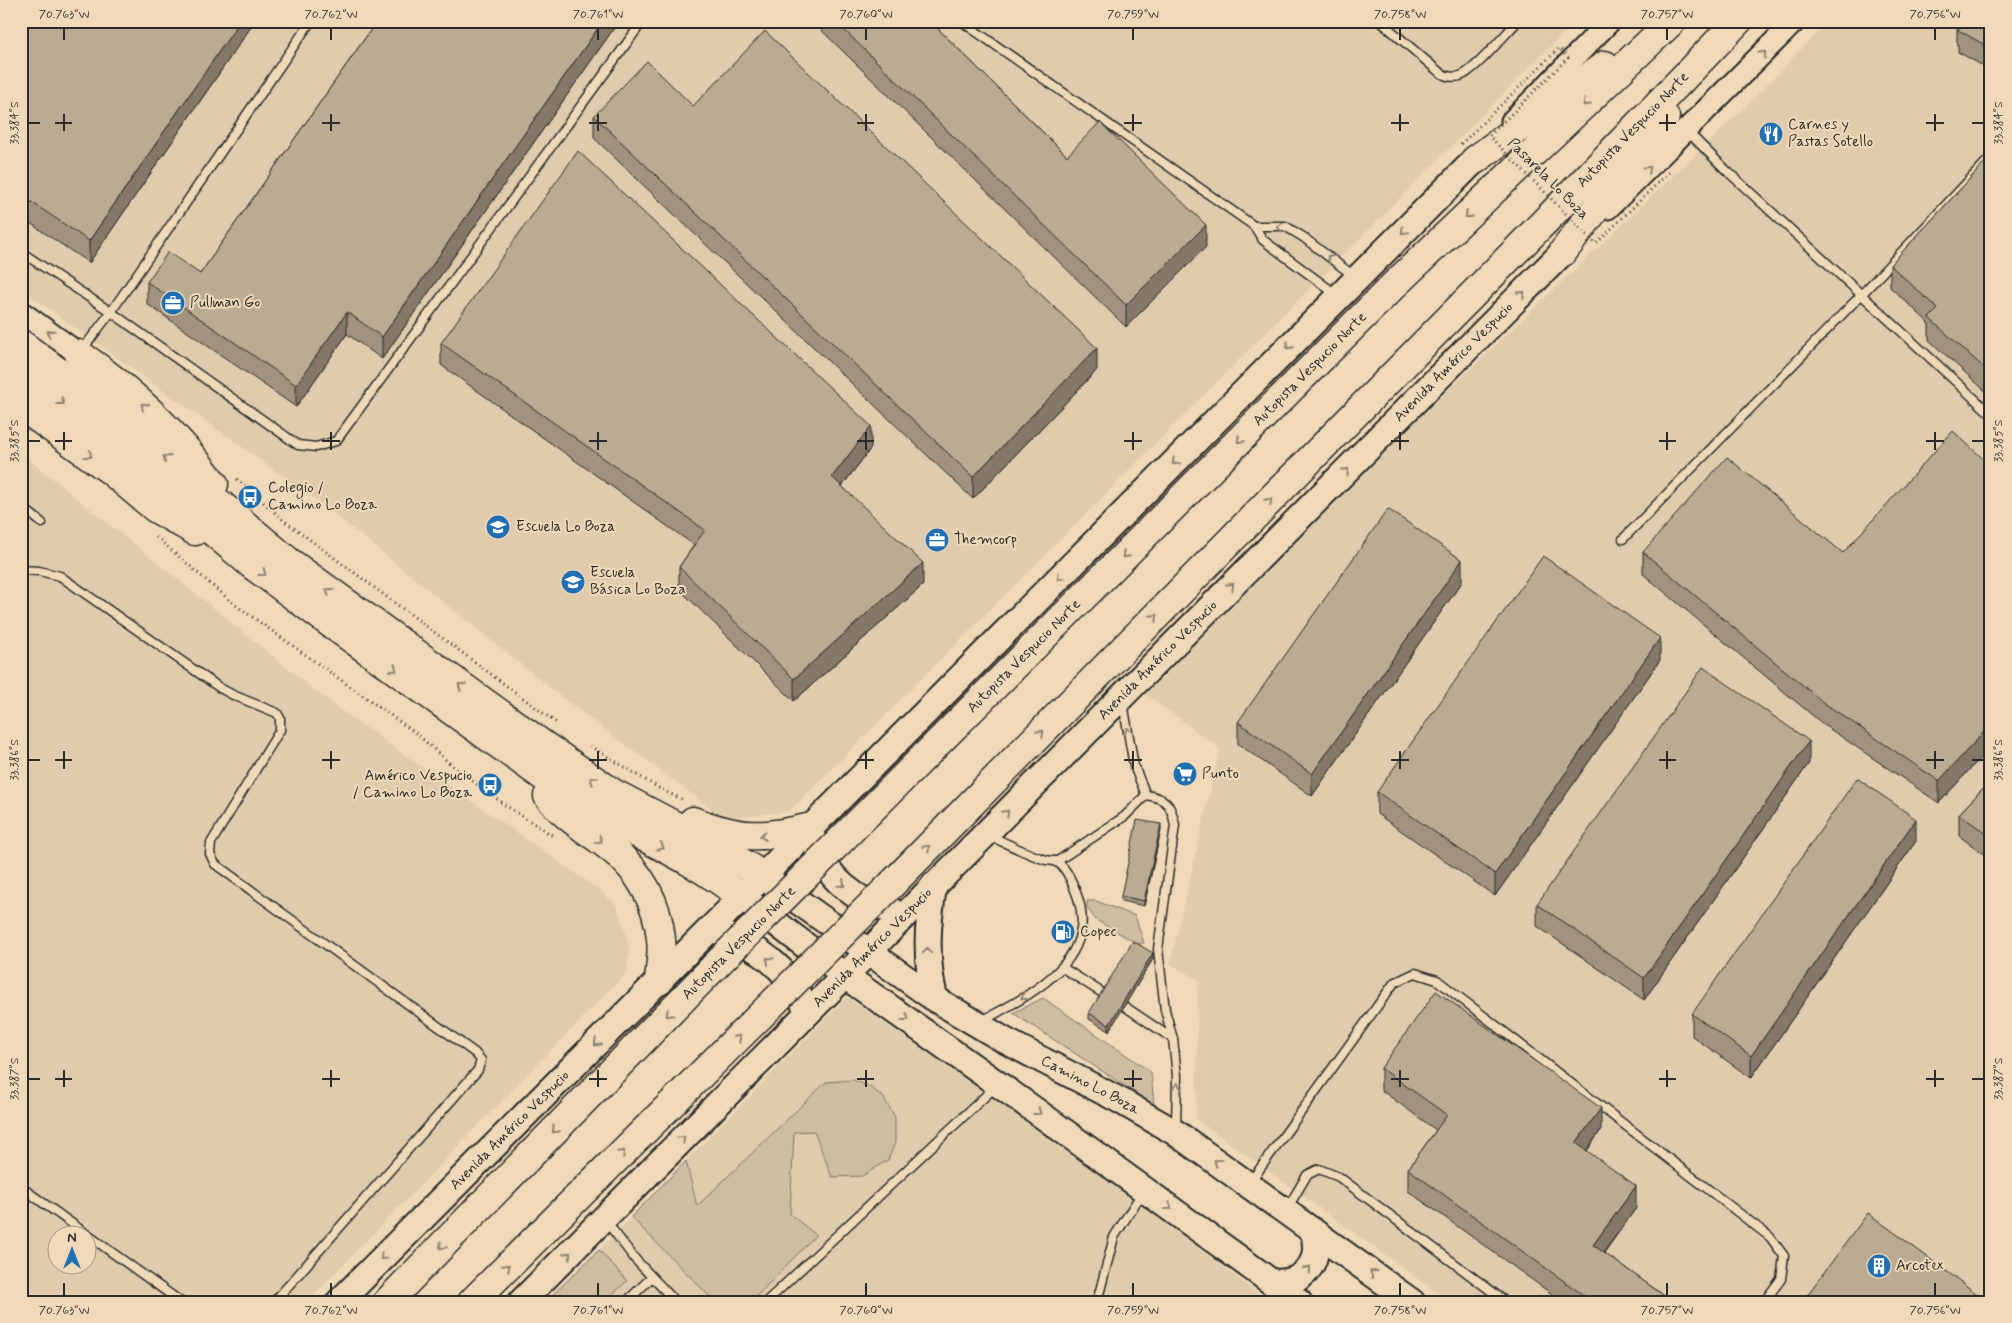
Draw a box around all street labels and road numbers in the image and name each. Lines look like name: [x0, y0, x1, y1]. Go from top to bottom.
street label: Autopista Vespucio Norte: [1573, 68, 1694, 192]
street label: Pasarela Lo Boza: [1503, 134, 1593, 224]
street label: Avenida Américo Vespucio: [1390, 298, 1518, 427]
street label: Autopista Vespucio Norte: [1249, 308, 1371, 431]
street label: Autopista Vespucio Norte: [963, 595, 1086, 718]
street label: Avenida Américo Vespucio: [1094, 596, 1222, 725]
street label: Autopista Vespucio Norte: [678, 882, 800, 1004]
street label: Avenida Américo Vespucio: [808, 883, 937, 1012]
street label: Camino Lo Boza: [1037, 1051, 1144, 1120]
street label: Avenida Américo Vespucio: [446, 1066, 574, 1195]

